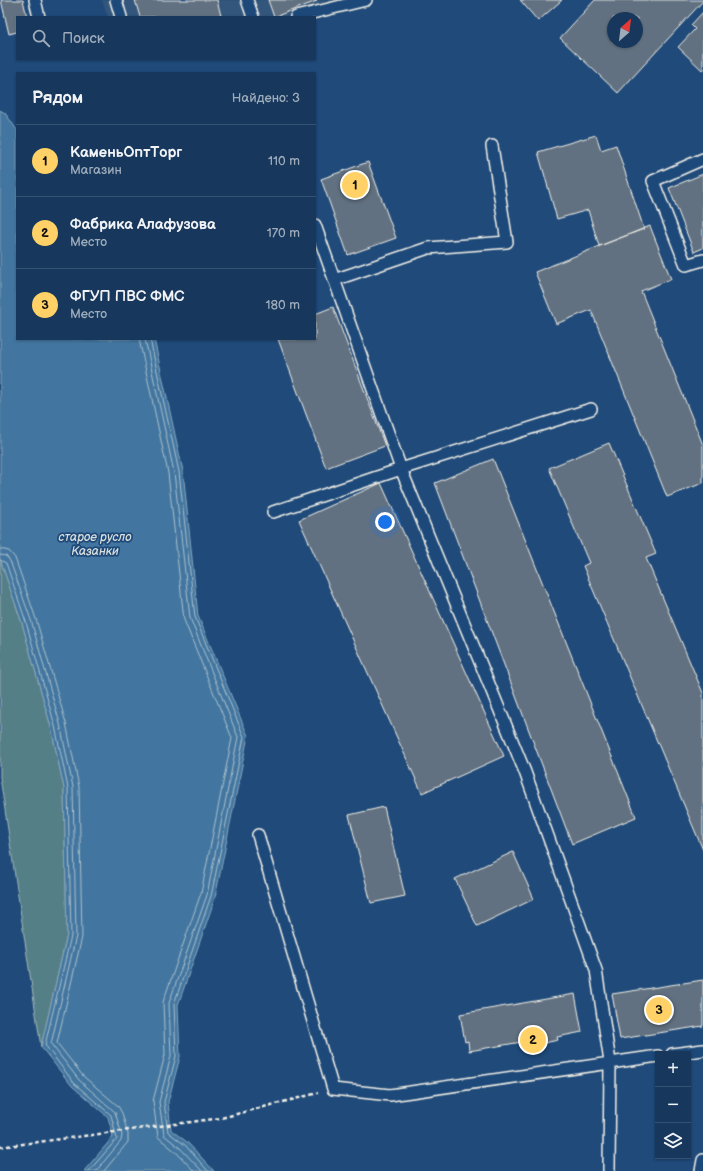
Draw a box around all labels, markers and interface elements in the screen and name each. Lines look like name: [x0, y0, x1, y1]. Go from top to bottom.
north arrow: [607, 12, 643, 48]
search box: [16, 16, 316, 60]
icon: search: [30, 27, 52, 49]
text: Поиск: [62, 29, 105, 48]
text: Рядом: [32, 88, 83, 108]
text: Найдено: 3: [232, 90, 300, 106]
text: КаменьОптТорг: [70, 143, 182, 162]
text: 1: [42, 153, 48, 169]
text: 110 m: [268, 153, 300, 169]
text: Магазин: [70, 162, 122, 178]
pin: 1: [342, 170, 368, 200]
text: Фабрика Алафузова: [70, 215, 216, 234]
text: 2: [41, 225, 49, 241]
text: 170 m: [267, 225, 300, 241]
text: Место: [70, 234, 107, 250]
text: ФГУП ПВС ФМС: [70, 287, 185, 306]
text: 3: [41, 297, 49, 313]
text: 180 m: [265, 297, 300, 313]
text: Место: [70, 306, 107, 322]
your location: [375, 512, 395, 532]
water label: старое русло Казанки: [58, 530, 132, 559]
pin: 3: [646, 995, 672, 1025]
pin: 2: [520, 1025, 546, 1055]
map controls: [655, 1051, 691, 1159]
button: +: [655, 1051, 691, 1087]
button: −: [655, 1087, 691, 1123]
button: layers: [655, 1123, 691, 1159]

